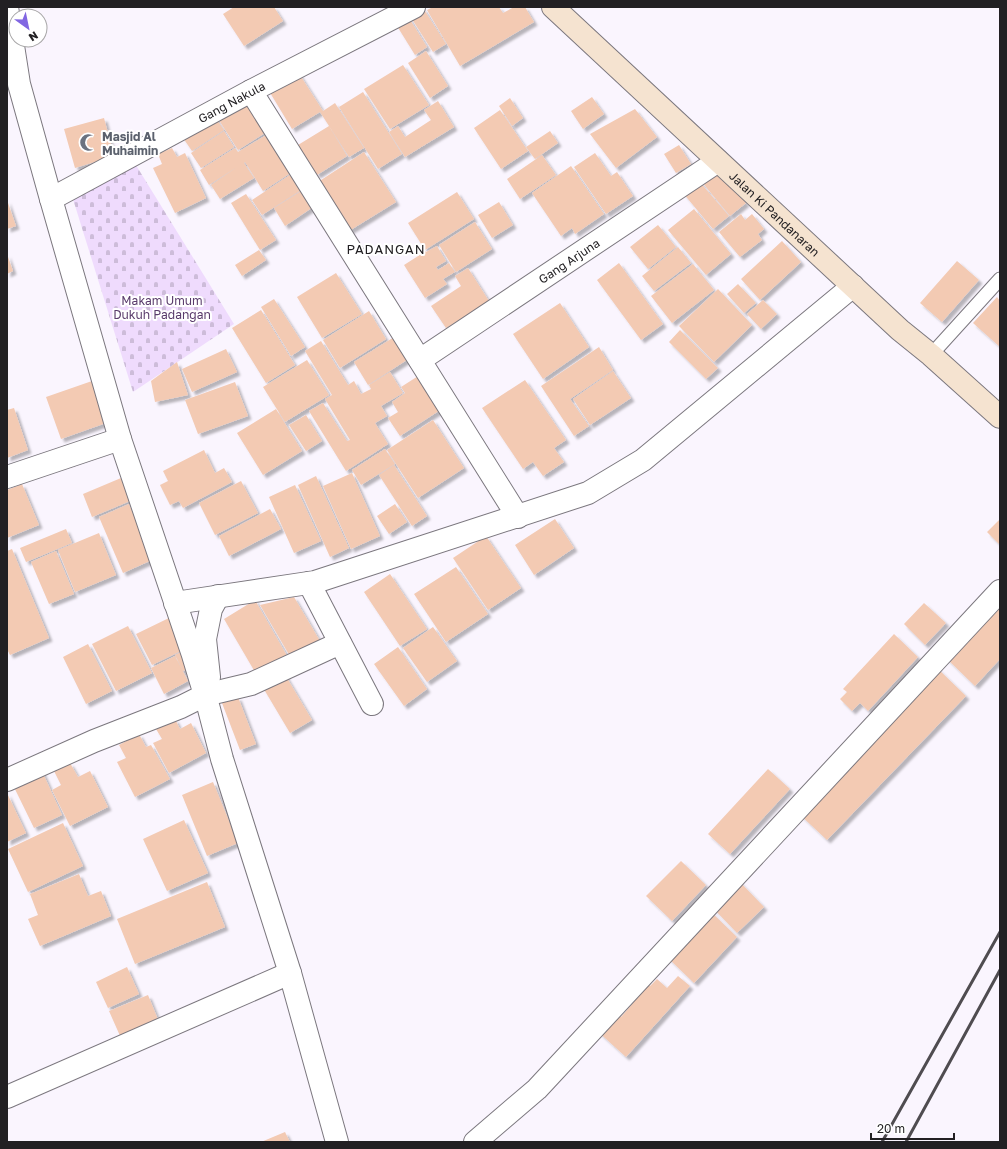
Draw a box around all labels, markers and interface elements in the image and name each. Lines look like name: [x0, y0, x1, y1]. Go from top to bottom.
north arrow: [8, 8, 48, 48]
text: N: [27, 29, 41, 45]
street label: Gang Nakula: [195, 78, 267, 126]
place label: Masjid Al Muhaimin: [102, 129, 158, 158]
mosque icon: Masjid Al Muhaimin: [79, 133, 99, 153]
street label: Jalan Ki Pandanaran: [726, 168, 823, 259]
street label: Gang Arjuna: [535, 235, 602, 286]
district label: PADANGAN: [346, 241, 426, 257]
park label: Makam Umum Dukuh Padangan: [113, 293, 211, 322]
scale bar: [871, 1115, 954, 1141]
text: 20 m: [877, 1121, 905, 1136]

